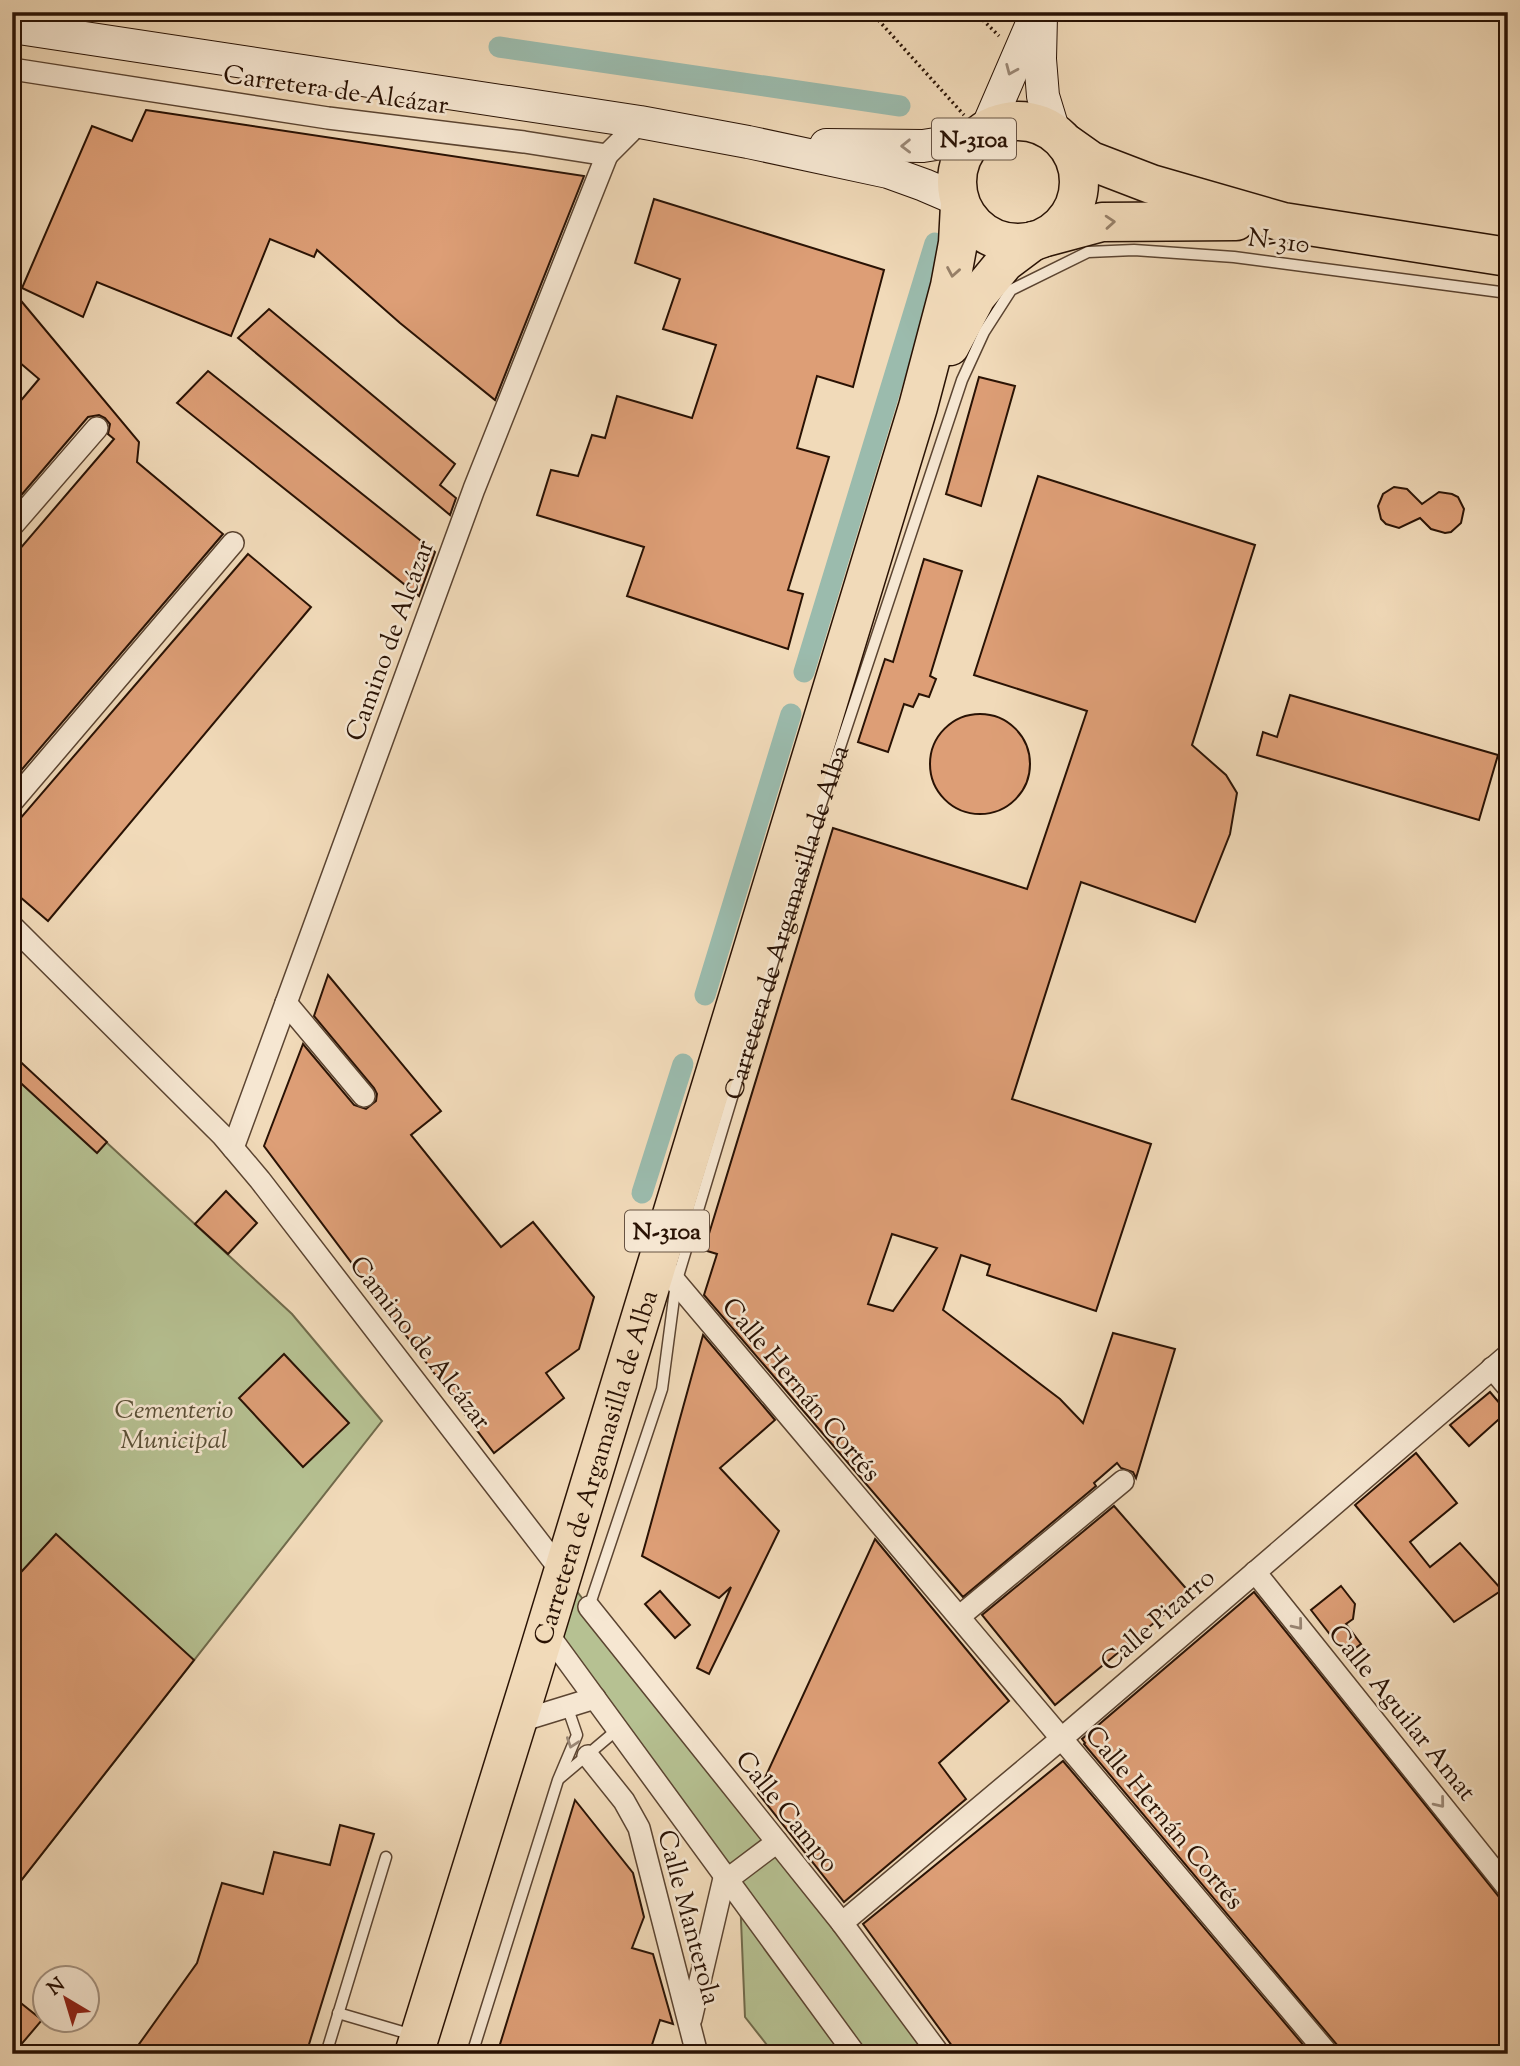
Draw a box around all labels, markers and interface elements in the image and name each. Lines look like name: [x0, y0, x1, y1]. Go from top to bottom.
street label: Carretera de Alcázar: [221, 57, 451, 126]
one-way arrow: [1005, 63, 1019, 75]
road number: N-310a: [932, 119, 1016, 160]
one-way arrow: [900, 138, 911, 154]
one-way arrow: [1105, 215, 1116, 230]
street label: N-310: [1246, 220, 1312, 265]
one-way arrow: [946, 266, 961, 278]
street label: Camino de Alcázar: [338, 535, 445, 747]
street label: Carretera de Argamasilla de Alba: [716, 741, 860, 1105]
road number: N-310a: [625, 1210, 709, 1252]
street label: Camino de Alcázar: [339, 1249, 499, 1438]
street label: Carretera de Argamasilla de Alba: [526, 1286, 669, 1650]
street label: Calle Hernán Cortés: [712, 1290, 888, 1491]
park label: Cementerio Municipal: [115, 1393, 233, 1460]
street label: Calle Pizarro: [1093, 1561, 1224, 1681]
street label: Calle Aguilar Amat: [1318, 1617, 1484, 1810]
one-way arrow: [1289, 1618, 1302, 1630]
street label: Calle Hernán Cortés: [1075, 1718, 1251, 1919]
one-way arrow: [566, 1737, 580, 1749]
street label: Calle Campo: [725, 1744, 847, 1881]
one-way arrow: [1431, 1795, 1444, 1807]
street label: Calle Manterola: [646, 1826, 729, 2009]
north arrow: [32, 1965, 102, 2035]
text: N: [43, 1972, 71, 2003]

